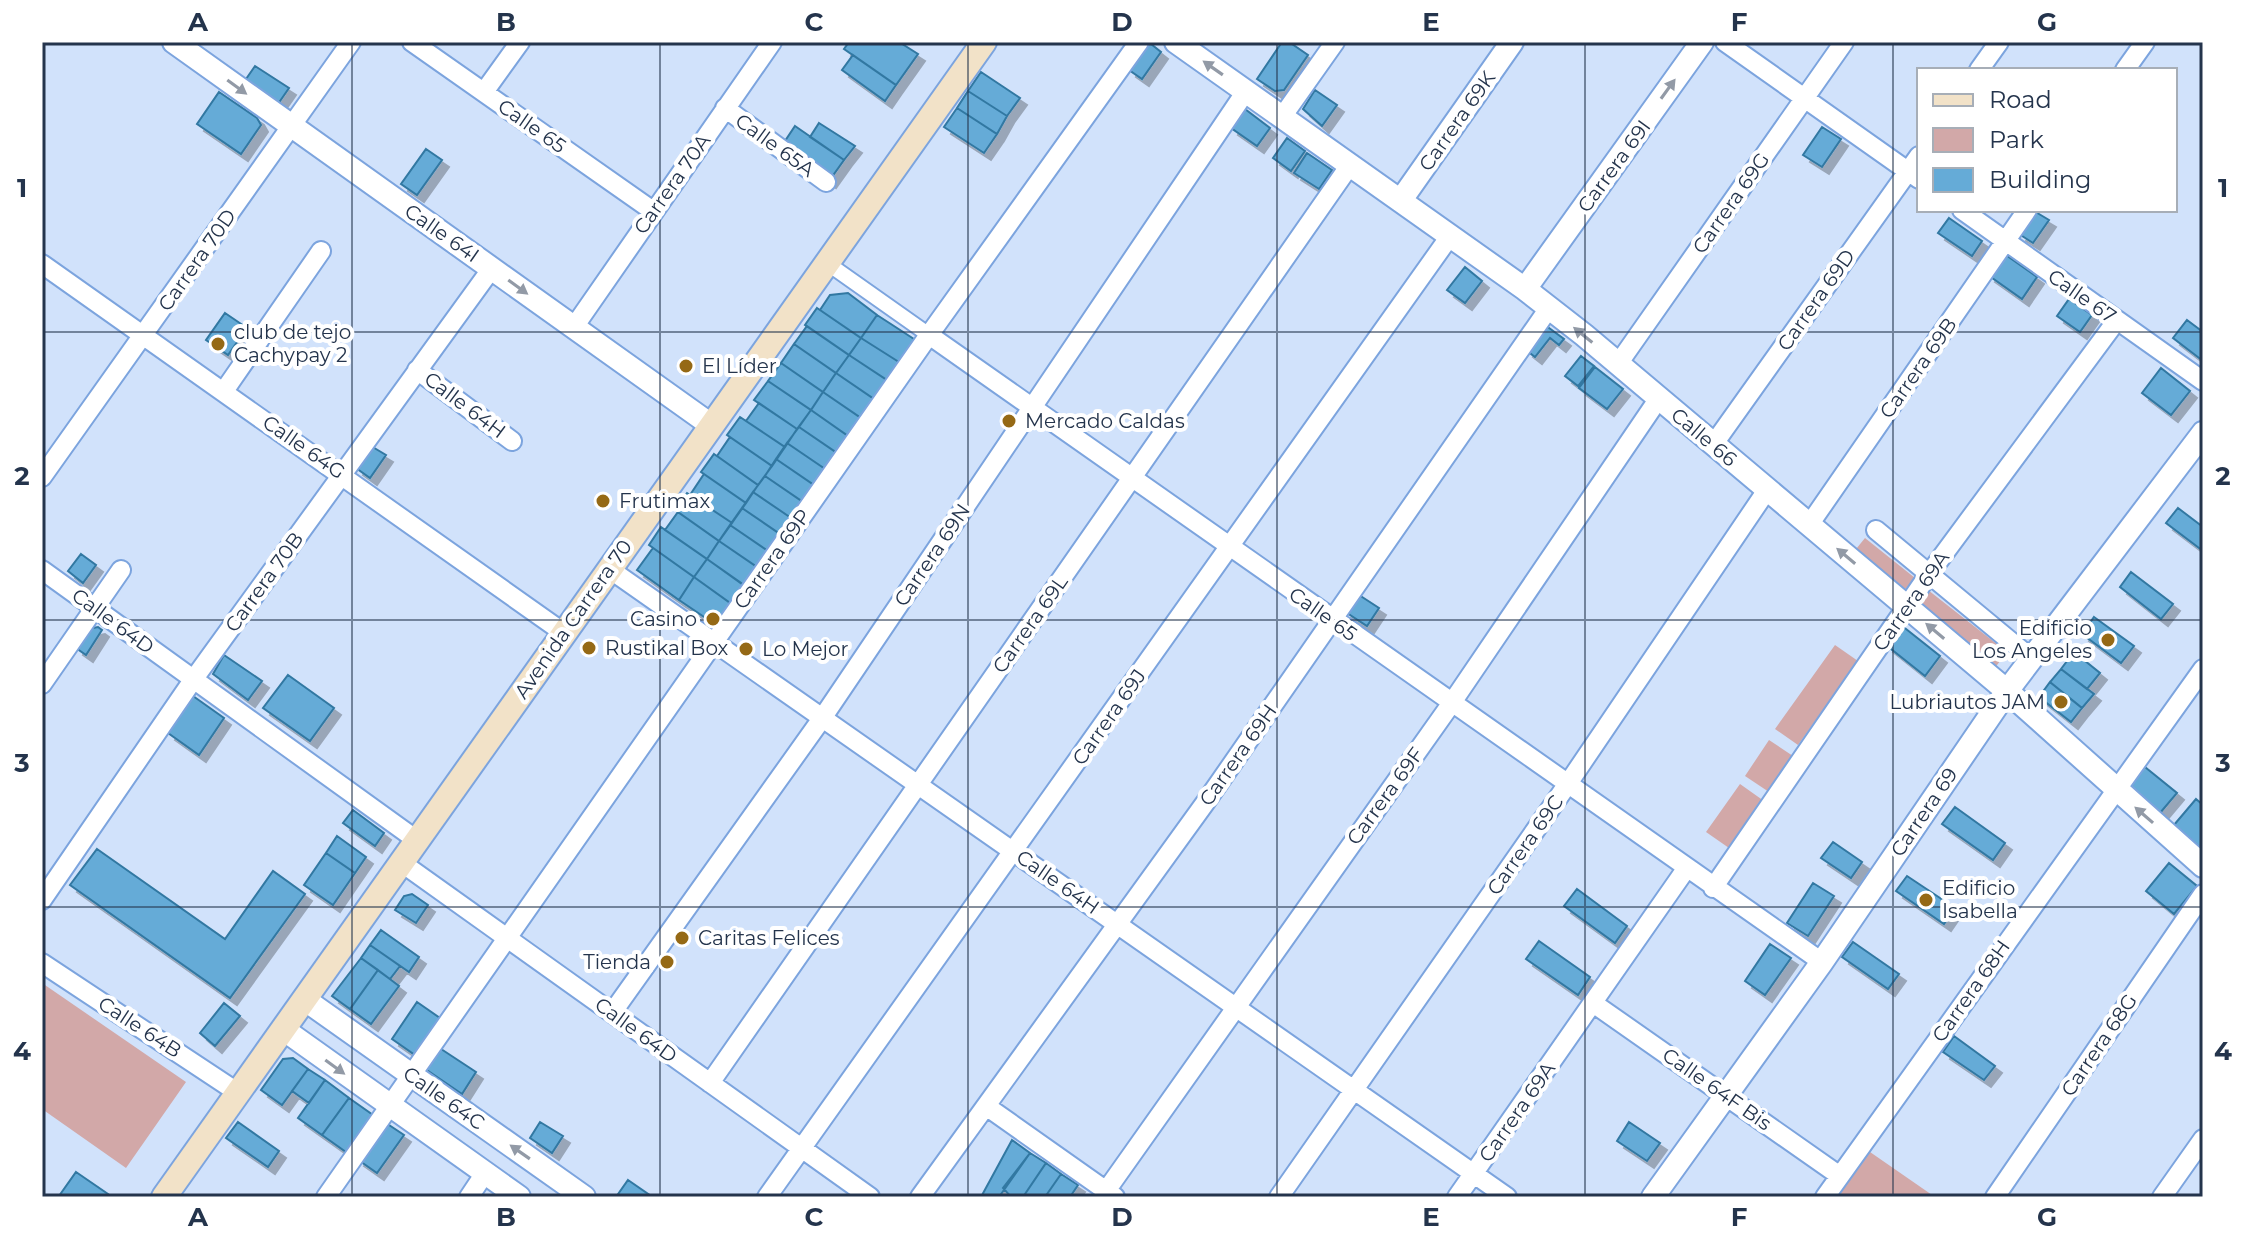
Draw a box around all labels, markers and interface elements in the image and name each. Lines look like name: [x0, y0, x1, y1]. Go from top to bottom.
text: A: [187, 6, 209, 38]
text: B: [496, 6, 516, 38]
text: C: [805, 6, 824, 38]
text: D: [1111, 6, 1133, 38]
text: E: [1422, 6, 1440, 38]
text: F: [1731, 6, 1747, 38]
text: G: [2037, 6, 2057, 38]
one-way arrow: [1203, 61, 1224, 76]
street label: Carrera 69K: [1414, 66, 1501, 176]
legend: [1917, 68, 2177, 212]
one-way arrow: [227, 79, 248, 94]
one-way arrow: [1660, 79, 1676, 99]
text: Road: [1989, 85, 2052, 114]
street label: Calle 65: [493, 94, 571, 158]
street label: Calle 65A: [731, 108, 820, 182]
street label: Carrera 69I: [1572, 115, 1656, 217]
text: Park: [1989, 125, 2044, 154]
street label: Carrera 70A: [629, 129, 716, 239]
street label: Carrera 69G: [1687, 148, 1775, 258]
text: Building: [1989, 165, 2092, 194]
text: 1: [17, 172, 27, 204]
text: 1: [2218, 172, 2228, 204]
street label: Calle 64I: [400, 199, 484, 267]
street label: Carrera 70D: [153, 204, 241, 316]
street label: Carrera 69D: [1772, 245, 1860, 355]
street label: Calle 67: [2043, 264, 2121, 328]
one-way arrow: [507, 279, 528, 294]
street label: Carrera 69B: [1875, 313, 1961, 423]
place label: club de tejo Cachypay 2: [234, 320, 351, 367]
one-way arrow: [1573, 327, 1593, 344]
marker: club de tejo Cachypay 2: [209, 335, 227, 353]
place label: El Líder: [702, 354, 777, 378]
marker: El Líder: [677, 357, 695, 375]
street label: Calle 64H: [420, 367, 510, 443]
street label: Calle 66: [1666, 403, 1742, 471]
place label: Mercado Caldas: [1025, 409, 1185, 433]
street label: Calle 64G: [258, 410, 350, 484]
marker: Mercado Caldas: [1000, 412, 1018, 430]
text: 2: [14, 460, 30, 492]
text: 2: [2215, 460, 2231, 492]
place label: Frutimax: [619, 489, 710, 513]
marker: Frutimax: [594, 492, 612, 510]
street label: Carrera 69N: [889, 499, 975, 611]
street label: Carrera 69P: [729, 504, 815, 614]
street label: Carrera 70B: [220, 527, 308, 637]
street label: Avenida Carrera 70: [509, 535, 637, 703]
street label: Carrera 69A: [1868, 546, 1955, 656]
one-way arrow: [1837, 548, 1857, 565]
street label: Carrera 69L: [987, 570, 1073, 678]
street label: Calle 65: [1284, 582, 1362, 646]
street label: Calle 64D: [67, 583, 159, 659]
place label: Casino: [630, 607, 697, 631]
marker: Casino: [704, 610, 722, 628]
place label: Edificio Los Angeles: [1972, 616, 2092, 663]
one-way arrow: [1925, 623, 1945, 640]
marker: Edificio Los Angeles: [2099, 631, 2117, 649]
place label: Rustikal Box: [605, 636, 729, 660]
place label: Lo Mejor: [762, 637, 848, 661]
marker: Rustikal Box: [580, 639, 598, 657]
marker: Lo Mejor: [737, 640, 755, 658]
street label: Carrera 69J: [1067, 664, 1151, 770]
place label: Lubriautos JAM: [1889, 690, 2045, 714]
marker: Lubriautos JAM: [2052, 693, 2070, 711]
street label: Carrera 69H: [1194, 700, 1282, 810]
street label: Carrera 69F: [1342, 743, 1428, 849]
text: 3: [13, 747, 30, 779]
text: 3: [2214, 747, 2231, 779]
street label: Carrera 69: [1885, 763, 1963, 861]
street label: Carrera 69C: [1482, 790, 1568, 900]
one-way arrow: [2135, 807, 2155, 824]
street label: Calle 64H: [1012, 845, 1104, 919]
place label: Edificio Isabella: [1942, 876, 2018, 923]
marker: Edificio Isabella: [1917, 891, 1935, 909]
place label: Caritas Felices: [698, 926, 840, 950]
marker: Caritas Felices: [673, 929, 691, 947]
street label: Carrera 68H: [1927, 935, 2015, 1047]
place label: Tienda: [583, 950, 651, 974]
marker: Tienda: [658, 953, 676, 971]
street label: Carrera 68G: [2056, 989, 2142, 1101]
street label: Calle 64B: [94, 991, 186, 1063]
street label: Calle 64D: [590, 992, 682, 1068]
text: 4: [13, 1035, 31, 1067]
text: 4: [2214, 1035, 2232, 1067]
street label: Calle 64F Bis: [1658, 1043, 1776, 1136]
street label: Carrera 69A: [1474, 1057, 1561, 1167]
one-way arrow: [325, 1059, 346, 1074]
street label: Calle 64C: [399, 1061, 489, 1135]
one-way arrow: [509, 1144, 531, 1160]
text: A: [187, 1201, 209, 1233]
text: B: [496, 1201, 516, 1233]
text: C: [805, 1201, 824, 1233]
text: D: [1111, 1201, 1133, 1233]
text: E: [1422, 1201, 1440, 1233]
text: F: [1731, 1201, 1747, 1233]
text: G: [2037, 1201, 2057, 1233]

